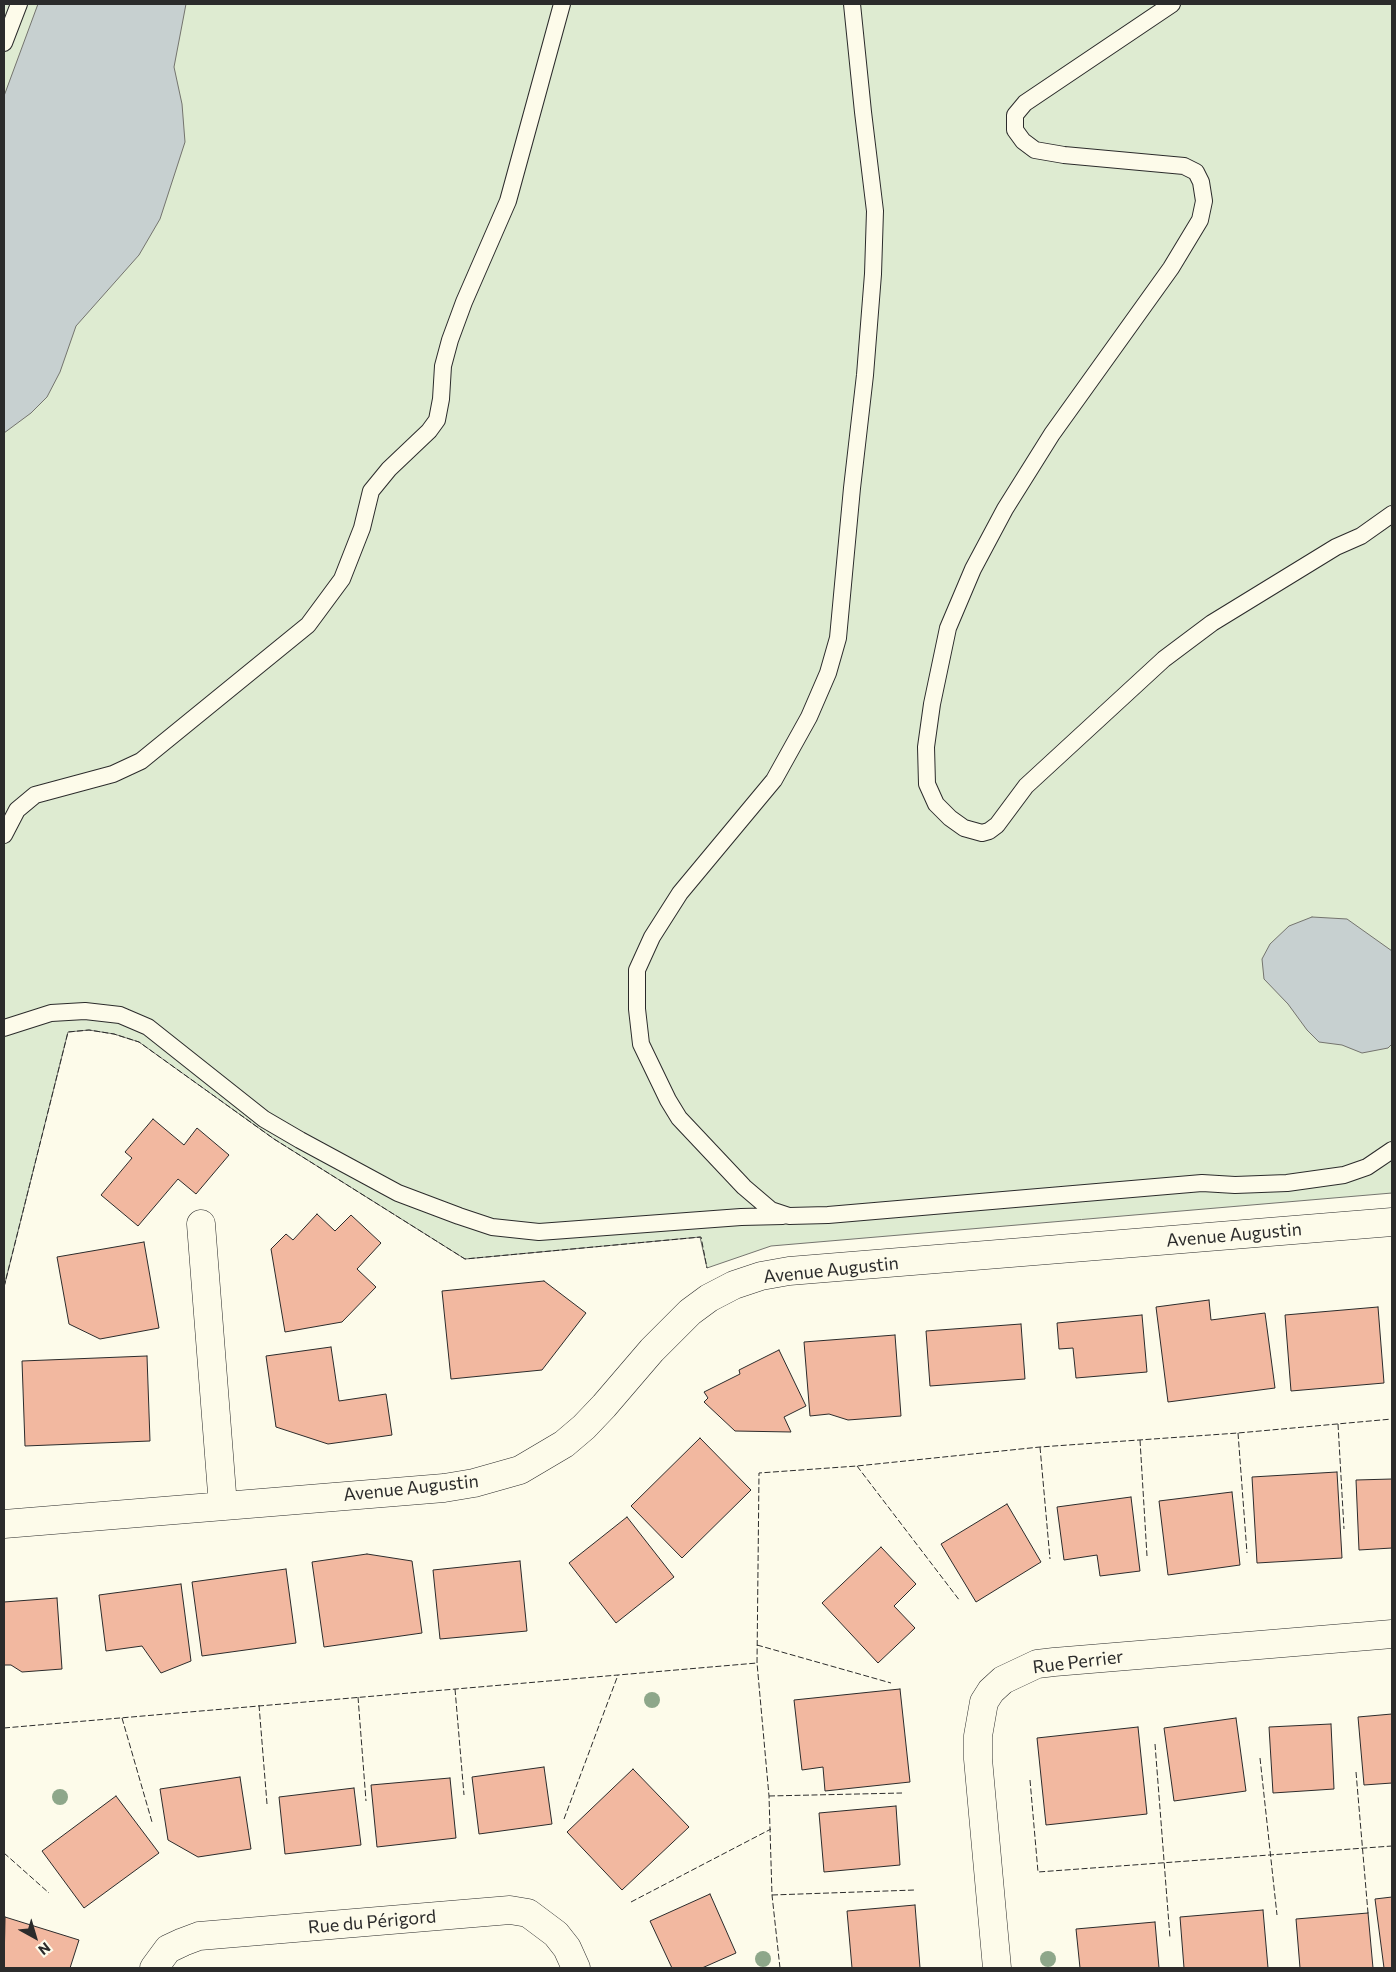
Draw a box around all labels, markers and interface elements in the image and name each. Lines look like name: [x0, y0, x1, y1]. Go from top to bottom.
street label: Avenue Augustin: [1165, 1218, 1303, 1252]
street label: Avenue Augustin: [762, 1252, 900, 1288]
street label: Avenue Augustin: [342, 1470, 480, 1506]
street label: Rue Perrier: [1031, 1646, 1125, 1678]
street label: Rue du Périgord: [307, 1906, 437, 1938]
north arrow: [10, 1912, 60, 1962]
text: N: [35, 1939, 54, 1959]

